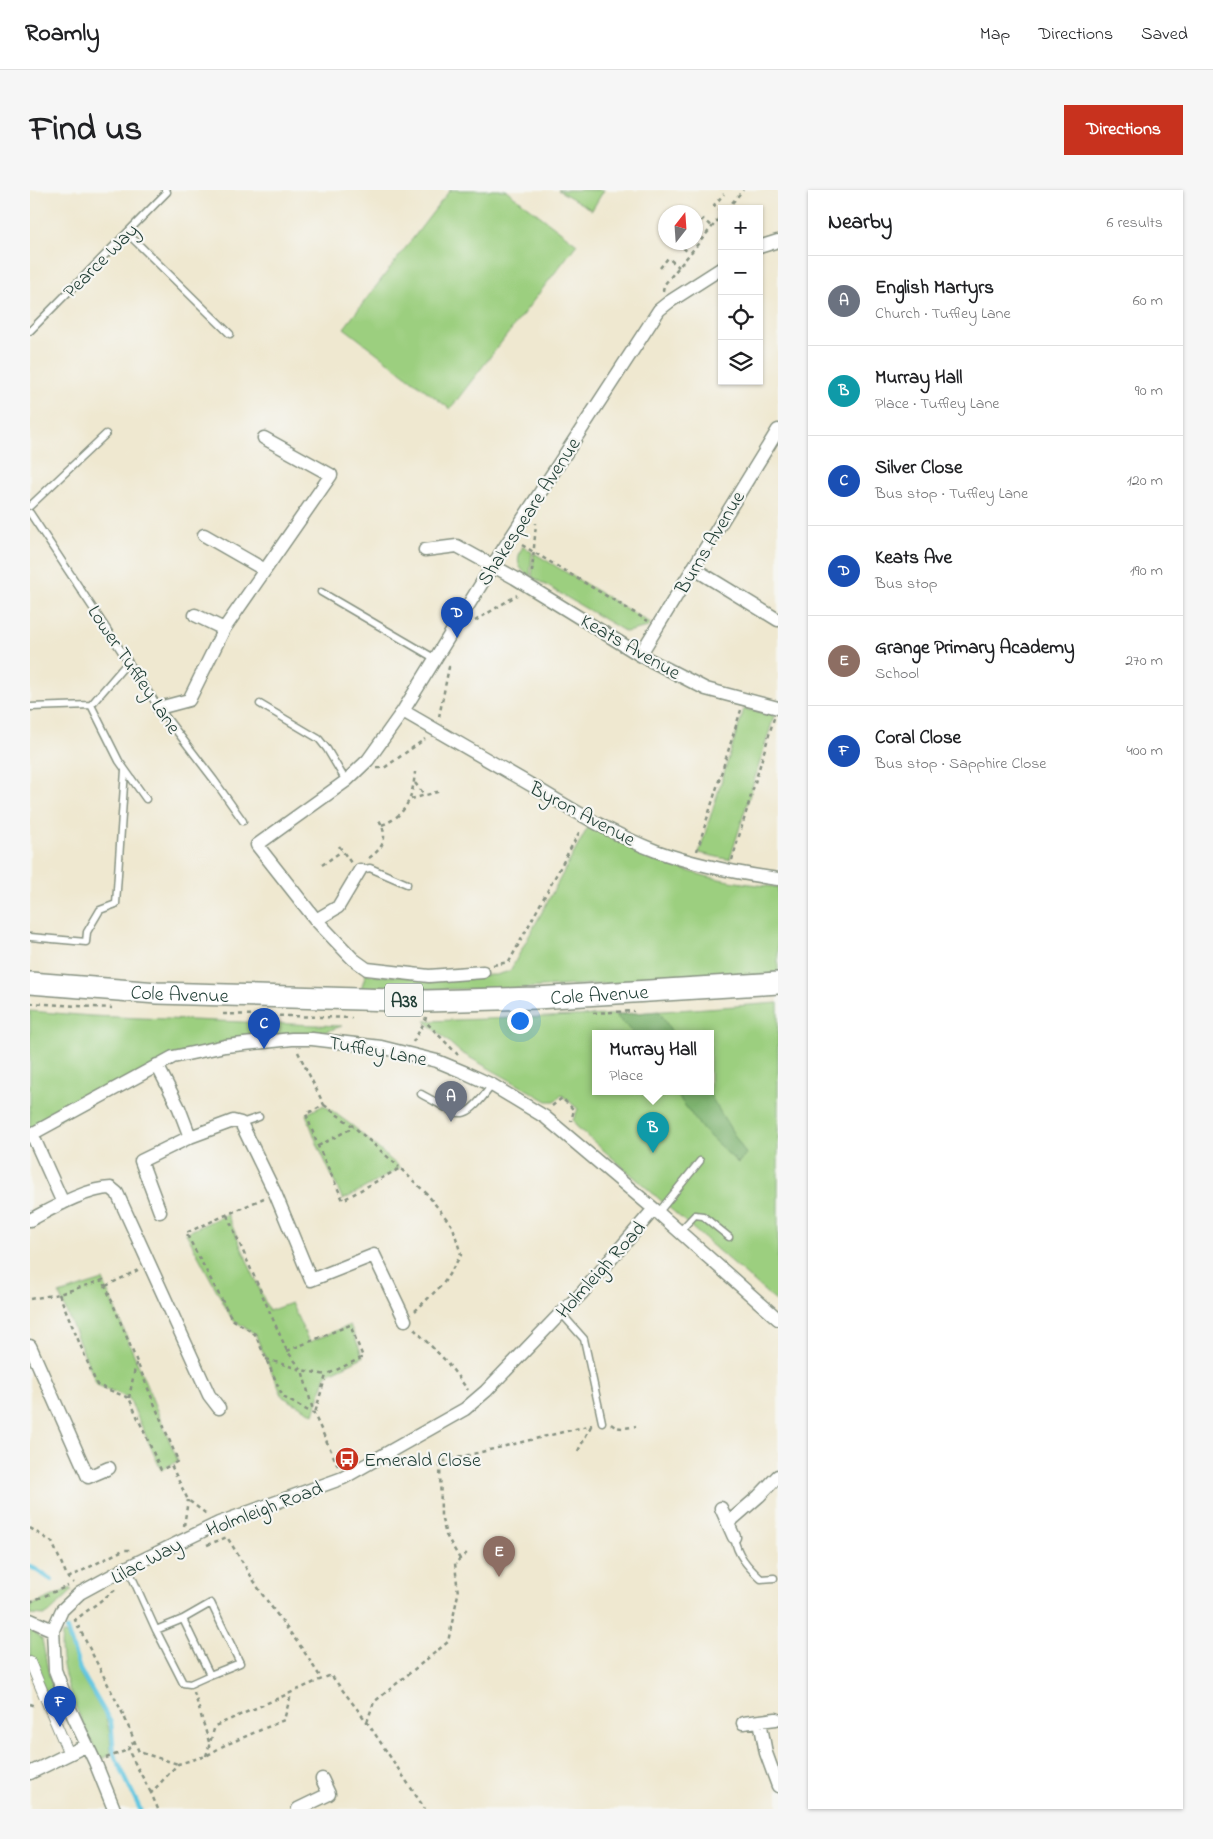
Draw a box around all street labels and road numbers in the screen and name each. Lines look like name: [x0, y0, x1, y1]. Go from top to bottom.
street label: Pearce Way: [57, 217, 146, 306]
street label: Shakespeare Avenue: [471, 432, 589, 592]
street label: Burns Avenue: [668, 486, 753, 601]
street label: Lower Tuffley Lane: [79, 600, 187, 741]
street label: Keats Avenue: [574, 608, 685, 689]
street label: Byron Avenue: [523, 775, 640, 855]
street label: Cole Avenue: [129, 979, 229, 1012]
street label: Cole Avenue: [550, 979, 649, 1014]
road number: A38: [385, 984, 423, 1016]
street label: Tuffley Lane: [326, 1030, 429, 1075]
street label: Holmleigh Road: [550, 1215, 654, 1327]
street label: Holmleigh Road: [203, 1475, 328, 1547]
street label: Lilac Way: [107, 1531, 188, 1593]

